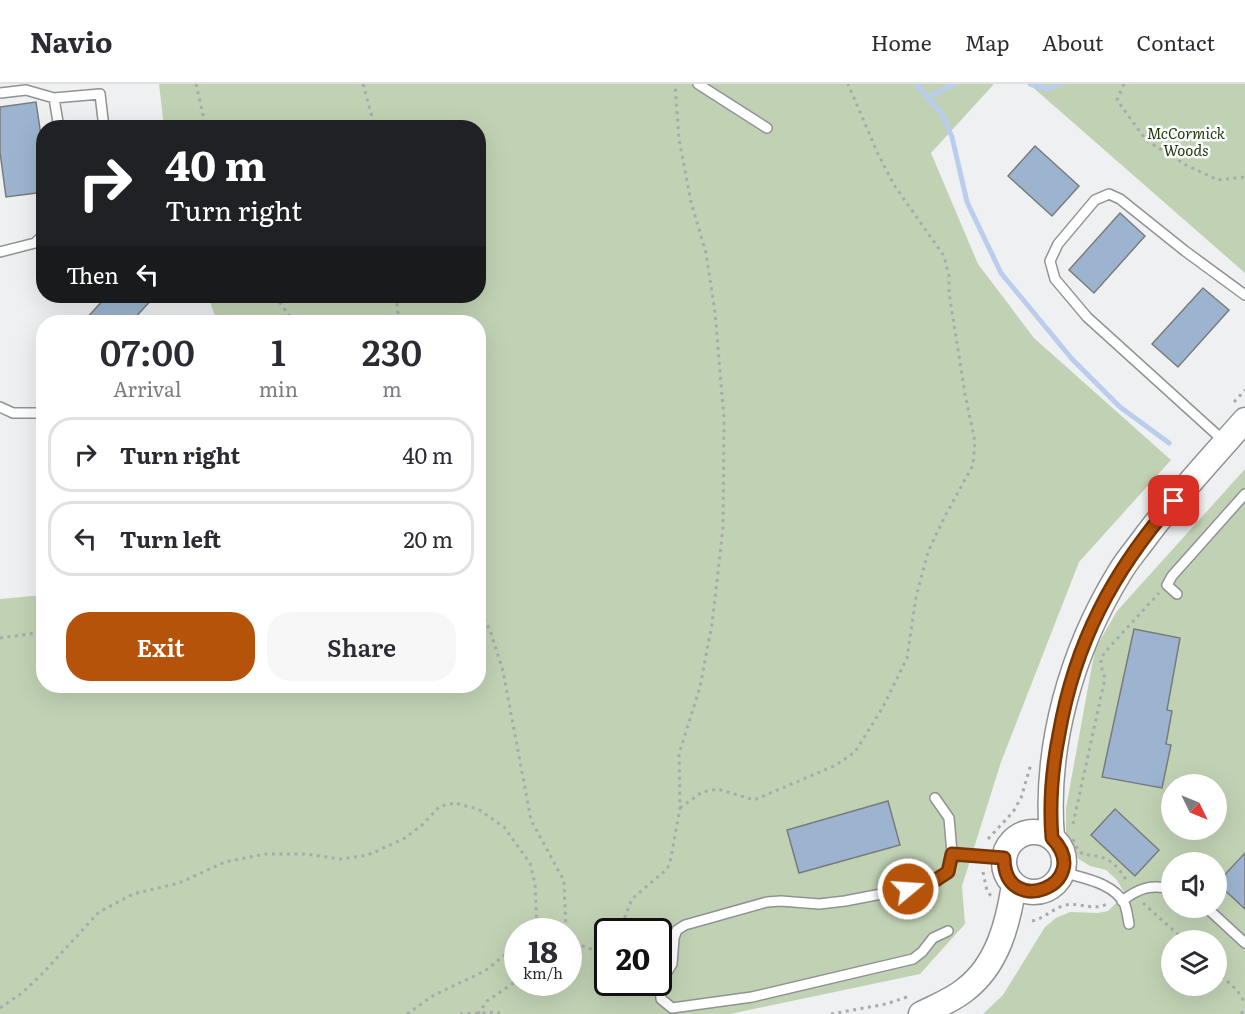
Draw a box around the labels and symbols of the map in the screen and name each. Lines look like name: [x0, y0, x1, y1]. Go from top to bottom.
park label: McCormick Woods: [1147, 121, 1226, 161]
pin: [1148, 475, 1199, 526]
north arrow: [1161, 774, 1227, 840]
position arrow: [876, 857, 940, 921]
speed limit sign: 20: [594, 918, 672, 996]

